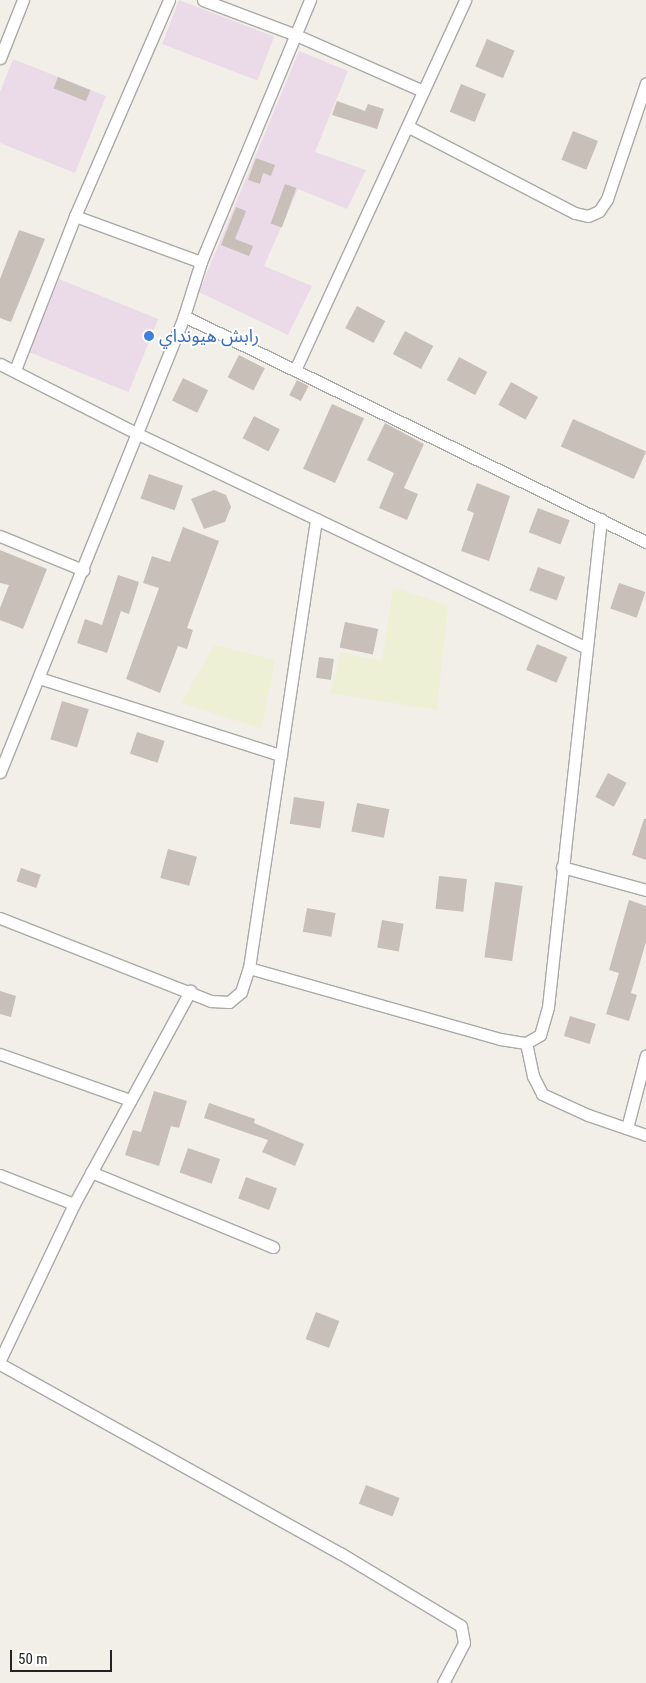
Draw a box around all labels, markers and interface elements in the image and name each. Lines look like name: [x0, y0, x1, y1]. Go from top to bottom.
place label: رابش هيونداي: [159, 325, 259, 347]
marker: رابش هيونداي: [143, 330, 155, 342]
scale bar: [12, 1640, 115, 1672]
text: 50 m: [18, 1650, 48, 1668]

